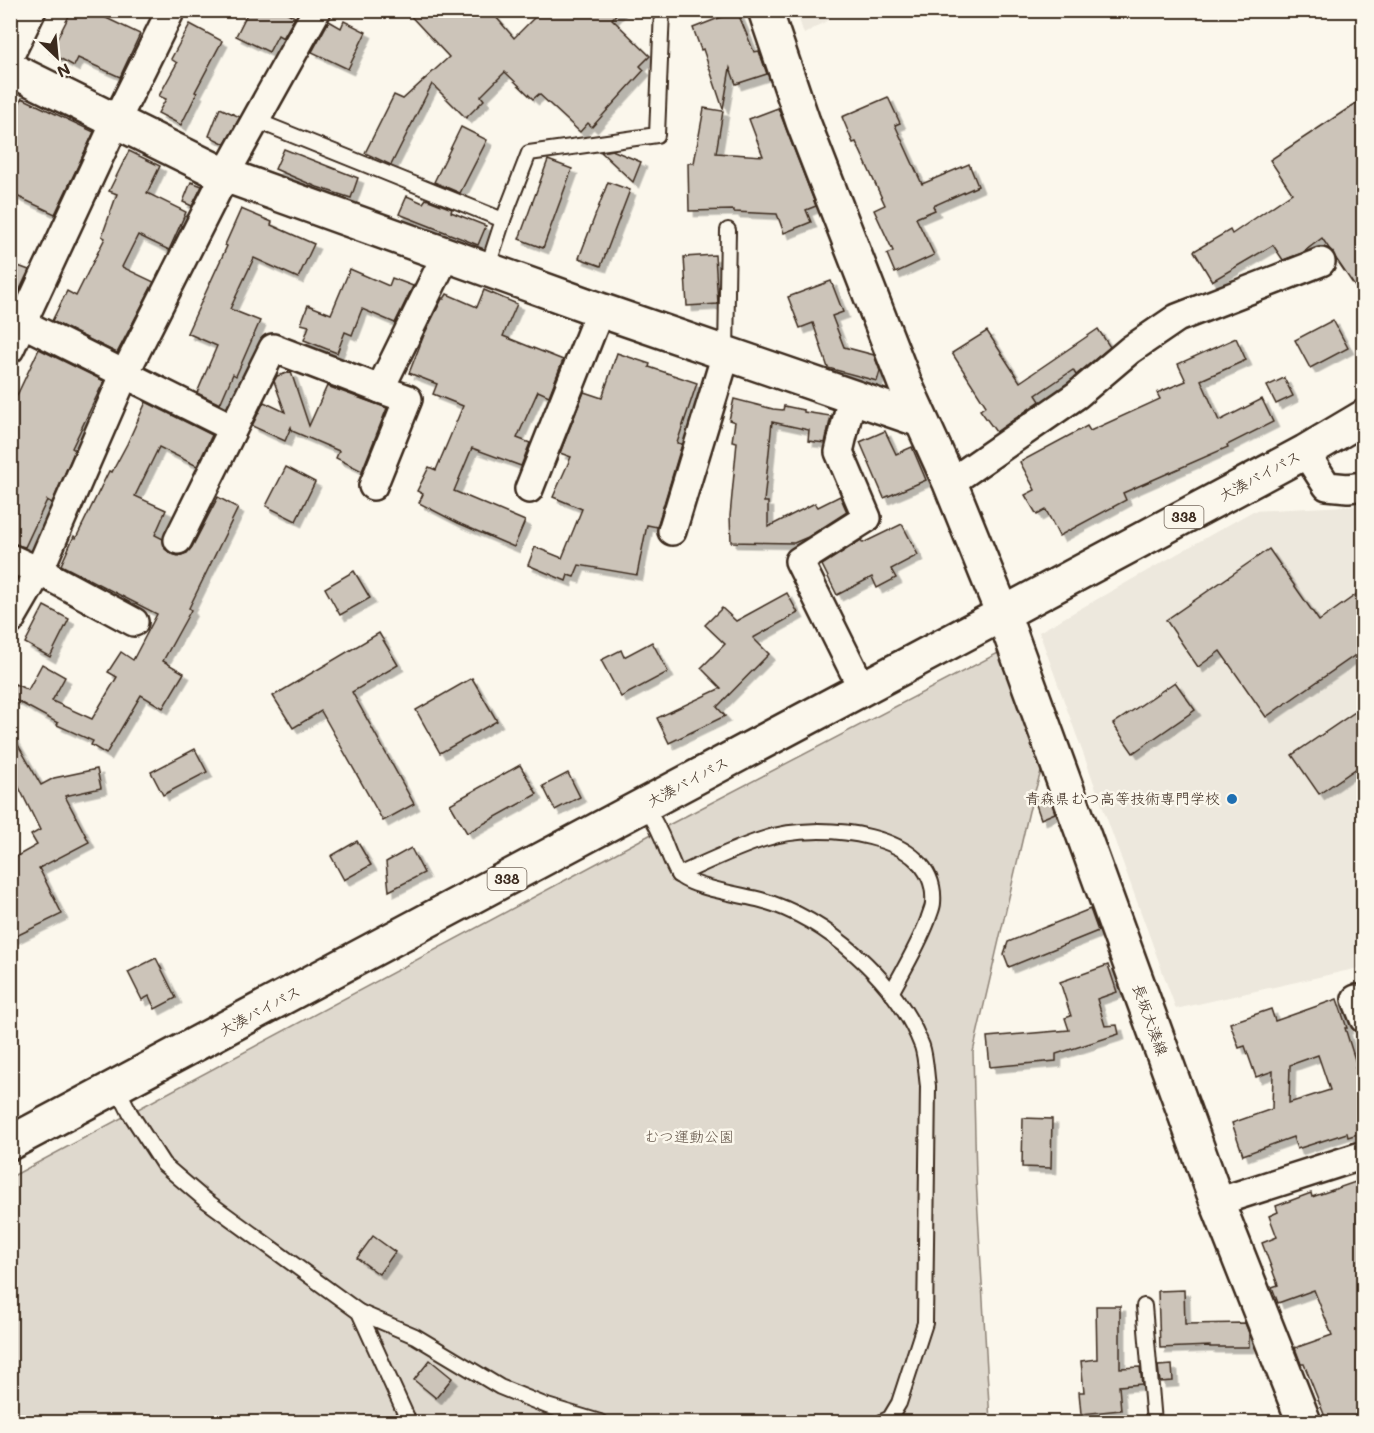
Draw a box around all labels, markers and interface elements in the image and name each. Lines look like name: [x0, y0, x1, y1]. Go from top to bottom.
north arrow: [27, 27, 87, 87]
text: N: [54, 59, 74, 83]
street label: 大湊バイパス: [1215, 445, 1304, 505]
road number: 338: [1164, 506, 1204, 528]
street label: 大湊バイパス: [643, 751, 732, 811]
place label: 青森県むつ高等技術専門学校: [1025, 788, 1220, 808]
marker: 青森県むつ高等技術専門学校: [1225, 792, 1239, 806]
road number: 338: [488, 868, 526, 890]
street label: 大湊バイパス: [215, 980, 304, 1040]
street label: 長坂大湊線: [1129, 981, 1173, 1058]
park label: むつ運動公園: [644, 1126, 734, 1146]

